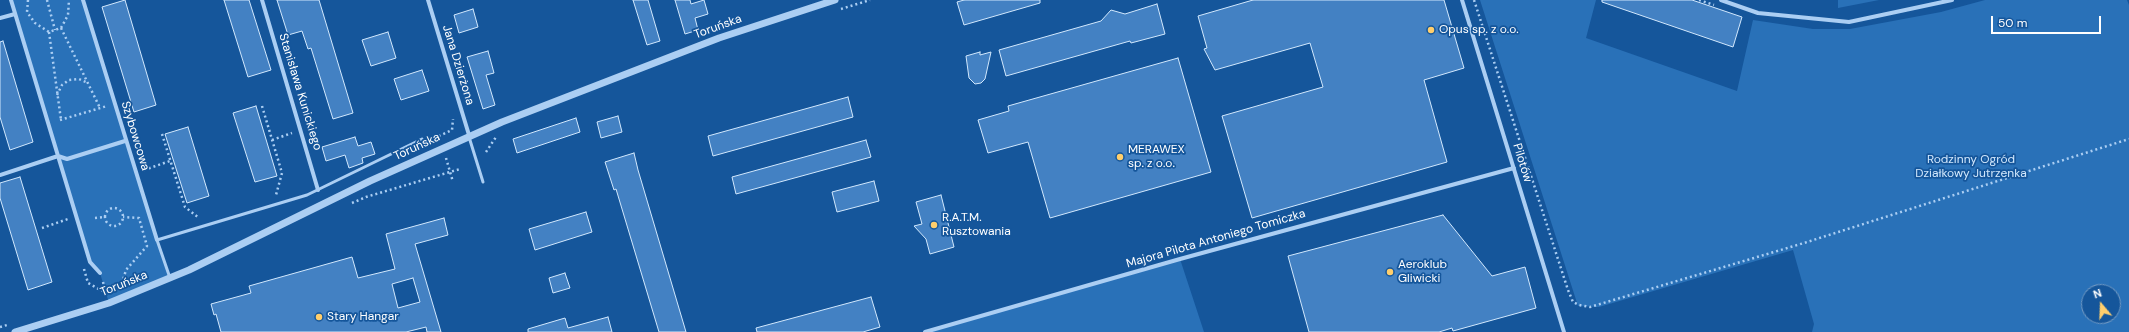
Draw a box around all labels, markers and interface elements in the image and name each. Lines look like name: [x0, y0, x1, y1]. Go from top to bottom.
scale bar: [1993, 8, 2103, 34]
street label: Toruńska: [692, 12, 744, 42]
text: 50 m: [1998, 15, 2027, 31]
street label: Jana Dzierżona: [439, 23, 477, 107]
place label: Opus sp. z o.o.: [1439, 23, 1519, 37]
marker: Opus sp. z o.o.: [1426, 25, 1436, 35]
street label: Stanisława Kunickiego: [275, 32, 325, 152]
street label: Szybowcowa: [118, 100, 152, 172]
street label: Toruńska: [392, 130, 442, 164]
street label: Pilotów: [1509, 142, 1535, 184]
place label: MERAWEX sp. z o.o.: [1128, 143, 1185, 171]
marker: MERAWEX sp. z o.o.: [1115, 152, 1125, 162]
park label: Rodzinny Ogród Działkowy Jutrzenka: [1915, 153, 2027, 181]
street label: Majora Pilota Antoniego Tomiczka: [1125, 206, 1307, 272]
place label: R.A.T.M. Rusztowania: [942, 211, 1011, 239]
marker: R.A.T.M. Rusztowania: [929, 220, 939, 230]
place label: Aeroklub Gliwicki: [1398, 258, 1447, 286]
marker: Aeroklub Gliwicki: [1385, 267, 1395, 277]
street label: Toruńska: [98, 268, 150, 300]
north arrow: [2081, 284, 2121, 324]
text: N: [2091, 286, 2103, 302]
place label: Stary Hangar: [327, 310, 399, 324]
marker: Stary Hangar: [314, 312, 324, 322]

